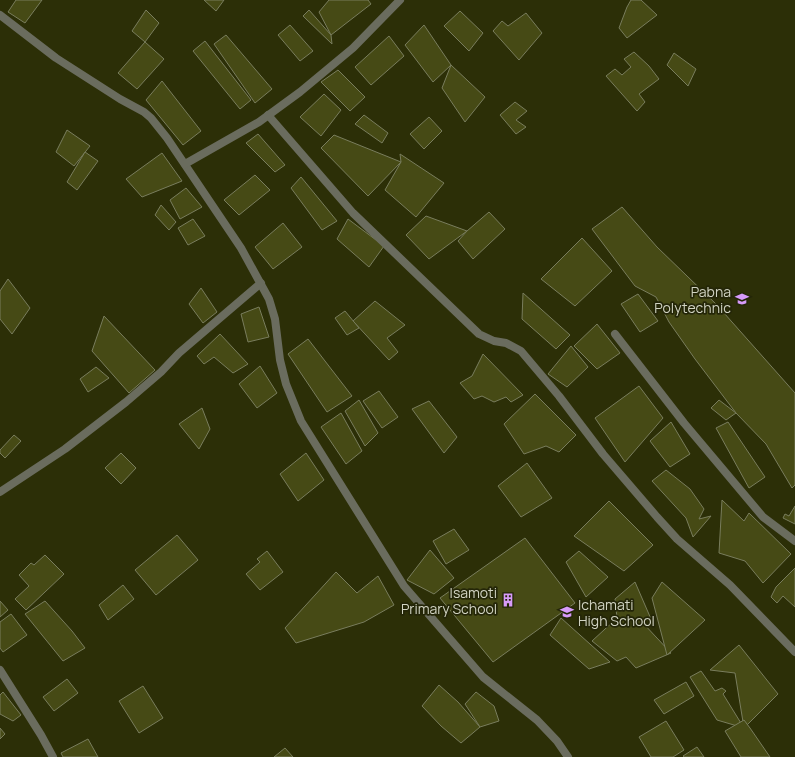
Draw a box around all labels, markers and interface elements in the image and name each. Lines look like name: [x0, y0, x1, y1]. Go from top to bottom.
place label: Pabna Polytechnic: [654, 282, 731, 317]
school or university icon: Pabna Polytechnic: [734, 291, 750, 307]
place label: Isamoti Primary School: [401, 583, 497, 618]
building icon: Isamoti Primary School: [500, 592, 516, 608]
place label: Ichamati High School: [578, 595, 655, 630]
school or university icon: Ichamati High School: [559, 604, 575, 620]

